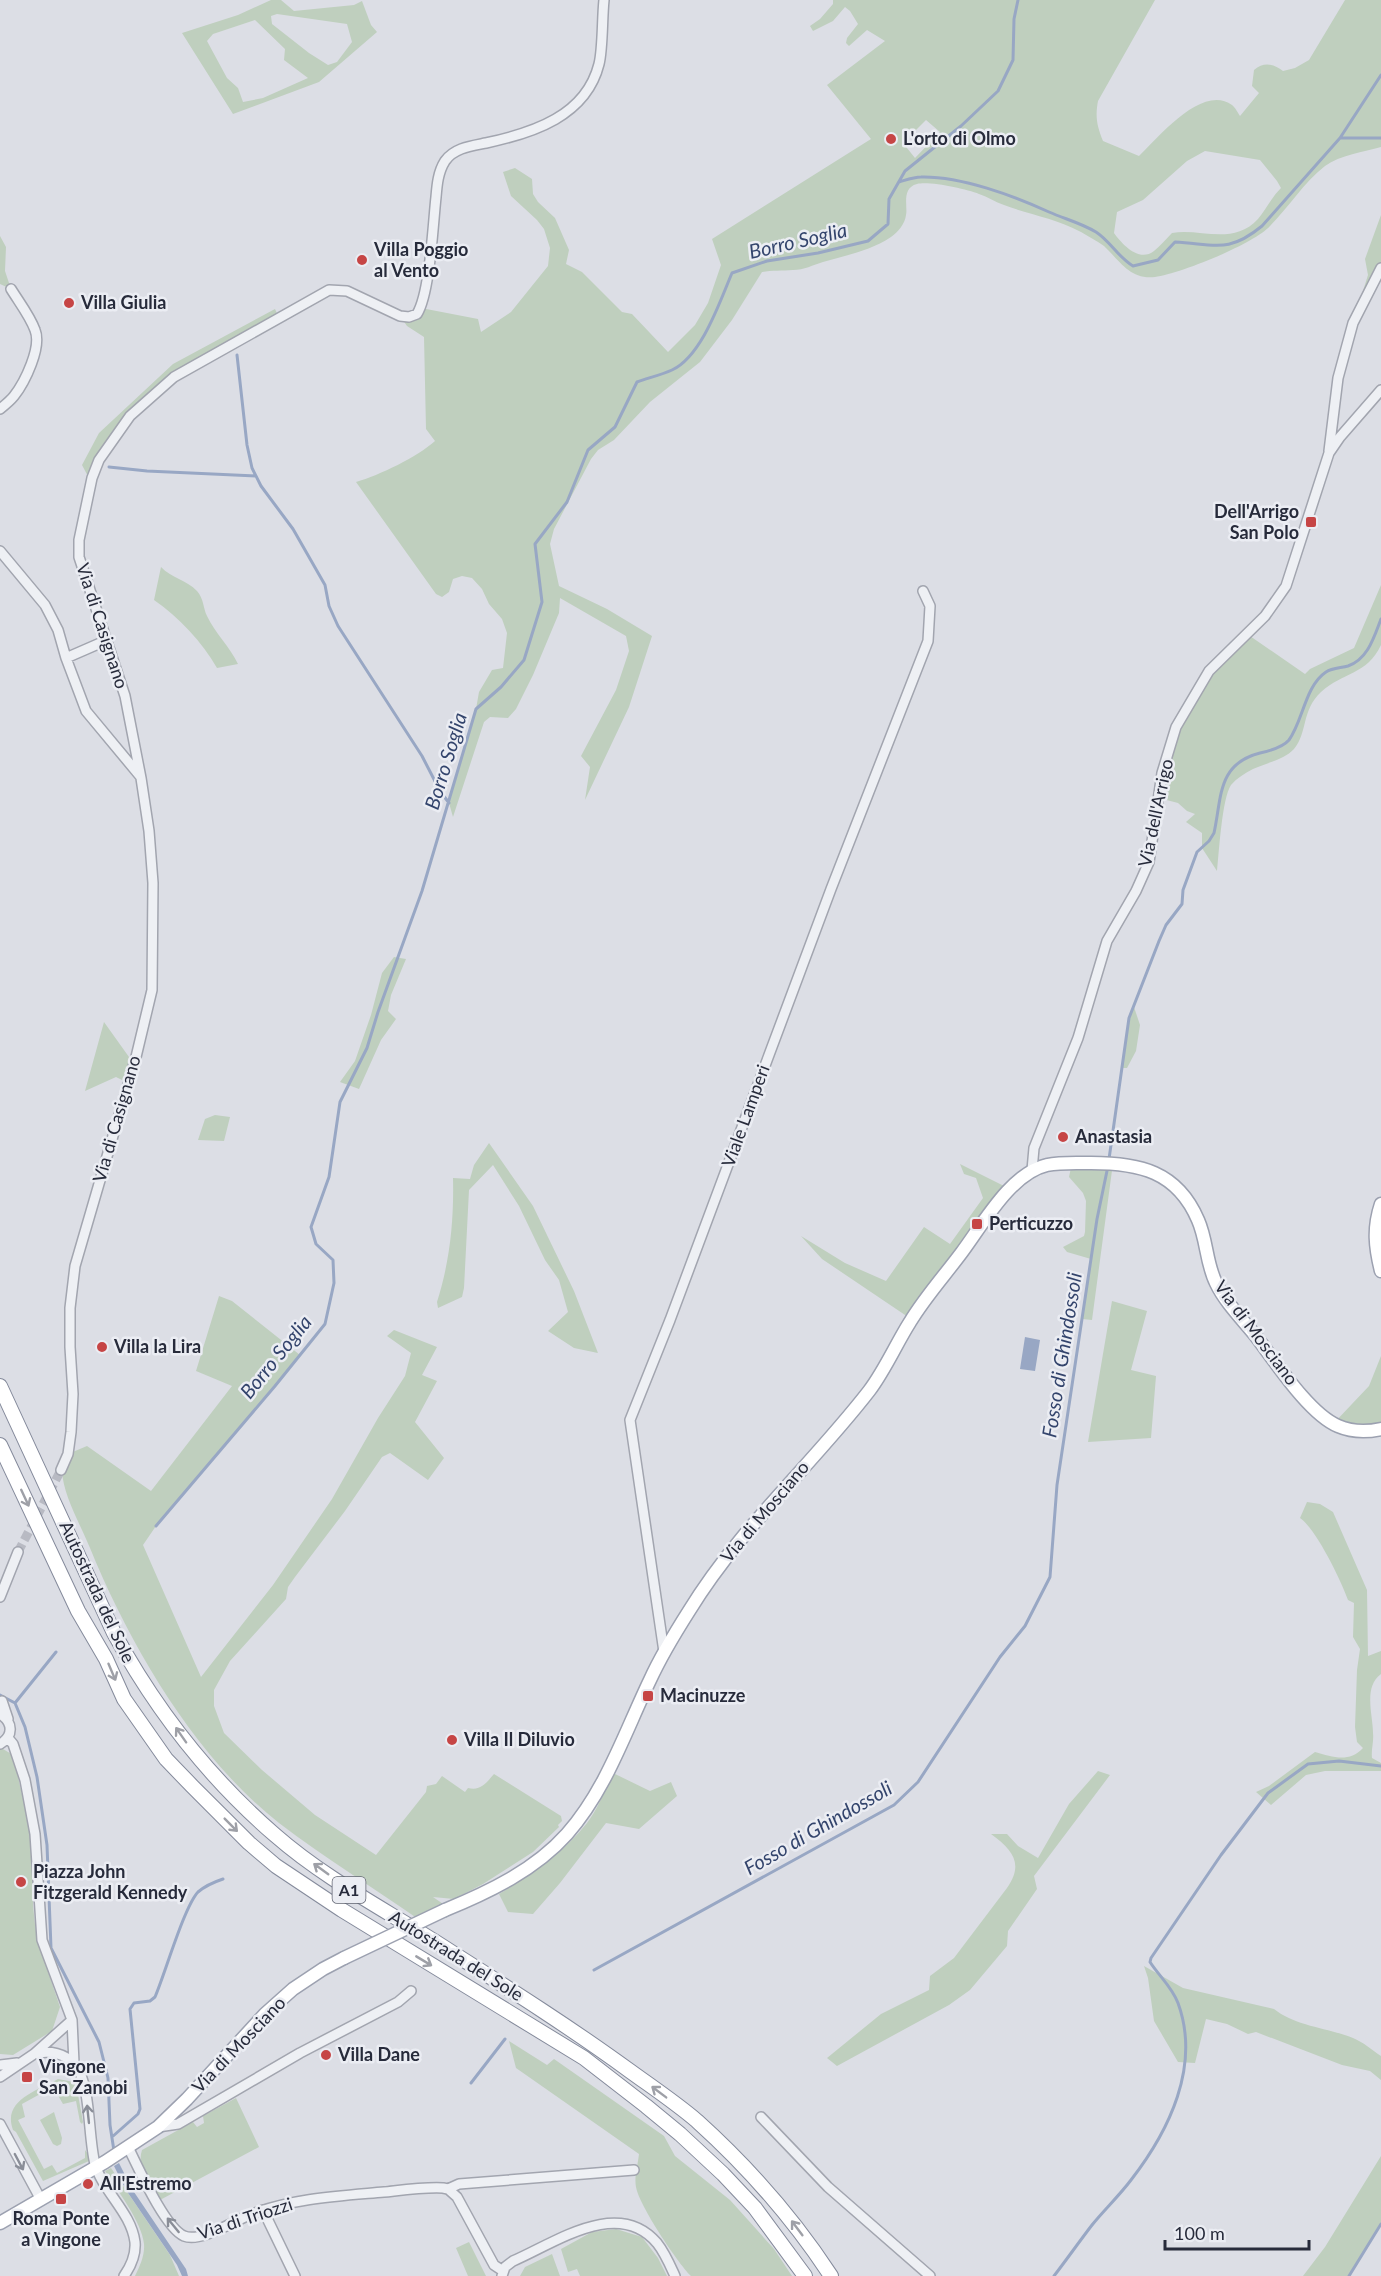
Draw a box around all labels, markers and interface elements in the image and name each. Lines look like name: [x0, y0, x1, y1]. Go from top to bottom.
place label: L'orto di Olmo: [903, 127, 1016, 149]
marker: L'orto di Olmo: [884, 132, 898, 146]
water label: Borro Soglia: [746, 217, 849, 263]
place label: Villa Poggio al Vento: [373, 238, 468, 281]
marker: Villa Poggio al Vento: [355, 253, 369, 267]
place label: Villa Giulia: [80, 291, 166, 313]
marker: Villa Giulia: [62, 296, 76, 310]
place label: Dell'Arrigo San Polo: [1214, 500, 1299, 543]
marker: Dell'Arrigo San Polo: [1304, 515, 1318, 529]
street label: Via di Casignano: [72, 560, 134, 691]
water label: Borro Soglia: [419, 709, 471, 812]
street label: Via dell'Arrigo: [1133, 757, 1177, 869]
street label: Via di Casignano: [87, 1053, 145, 1185]
street label: Viale Lamperi: [716, 1061, 774, 1170]
place label: Anastasia: [1074, 1125, 1152, 1147]
marker: Anastasia: [1056, 1130, 1070, 1144]
place label: Perticuzzo: [989, 1212, 1073, 1234]
marker: Perticuzzo: [970, 1217, 984, 1231]
water label: Fosso di Ghindossoli: [1036, 1270, 1086, 1439]
street label: Via di Mosciano: [1210, 1276, 1303, 1389]
water label: Borro Soglia: [234, 1310, 316, 1403]
place label: Villa la Lira: [113, 1335, 201, 1357]
marker: Villa la Lira: [95, 1340, 109, 1354]
street label: Via di Mosciano: [715, 1456, 813, 1567]
one-way arrow: [19, 1489, 31, 1507]
street label: Autostrada del Sole: [55, 1517, 140, 1666]
one-way arrow: [107, 1663, 118, 1681]
place label: Macinuzze: [660, 1684, 746, 1706]
marker: Macinuzze: [641, 1689, 655, 1703]
one-way arrow: [174, 1728, 187, 1744]
place label: Villa Il Diluvio: [463, 1728, 575, 1750]
marker: Villa Il Diluvio: [445, 1733, 459, 1747]
water label: Fosso di Ghindossoli: [739, 1775, 896, 1879]
one-way arrow: [223, 1817, 238, 1832]
place label: Piazza John Fitzgerald Kennedy: [33, 1860, 188, 1903]
one-way arrow: [313, 1863, 329, 1876]
marker: Piazza John Fitzgerald Kennedy: [14, 1875, 28, 1889]
road number: A1: [332, 1877, 366, 1903]
street label: Autostrada del Sole: [385, 1905, 528, 2005]
one-way arrow: [415, 1955, 432, 1967]
street label: Via di Mosciano: [187, 1991, 290, 2097]
place label: Villa Dane: [337, 2043, 420, 2065]
marker: Villa Dane: [319, 2048, 333, 2062]
place label: Vingone San Zanobi: [38, 2055, 128, 2098]
marker: Vingone San Zanobi: [20, 2070, 34, 2084]
one-way arrow: [651, 2086, 667, 2099]
one-way arrow: [82, 2105, 93, 2124]
one-way arrow: [14, 2152, 25, 2170]
place label: All'Estremo: [99, 2172, 192, 2194]
marker: All'Estremo: [81, 2177, 95, 2191]
marker: Roma Ponte a Vingone: [54, 2192, 68, 2206]
street label: Via di Triozzi: [194, 2192, 295, 2244]
place label: Roma Ponte a Vingone: [12, 2207, 110, 2250]
scale bar: [1165, 2213, 1309, 2251]
one-way arrow: [166, 2217, 179, 2233]
one-way arrow: [791, 2220, 804, 2236]
text: 100 m: [1174, 2222, 1225, 2244]

